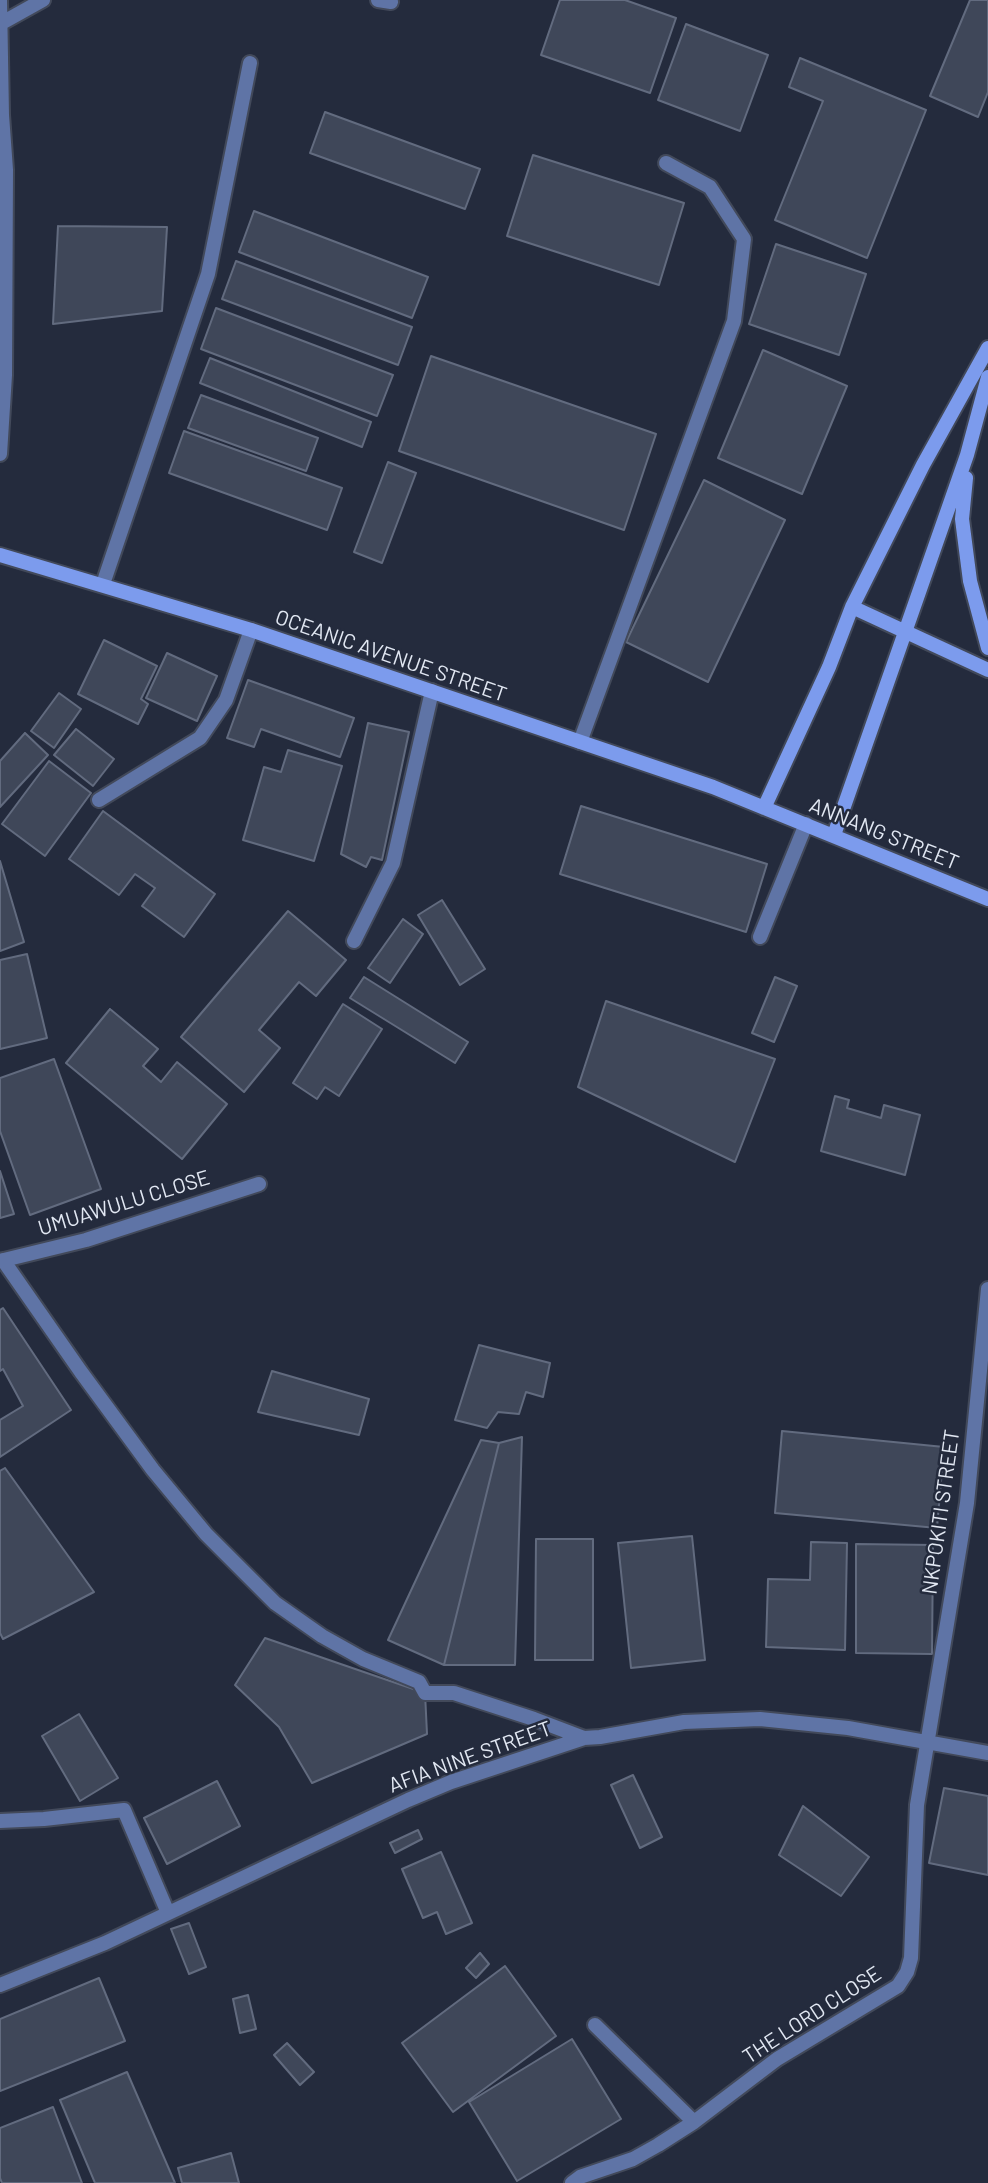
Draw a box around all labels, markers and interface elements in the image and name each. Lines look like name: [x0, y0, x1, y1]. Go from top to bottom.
street label: OCEANIC AVENUE STREET: [272, 605, 510, 707]
street label: ANNANG STREET: [806, 793, 962, 875]
street label: UMUAWULU CLOSE: [35, 1165, 213, 1241]
street label: NKPOKITI STREET: [917, 1428, 965, 1596]
street label: AFIA NINE STREET: [385, 1716, 555, 1798]
street label: THE LORD CLOSE: [738, 1961, 886, 2069]

